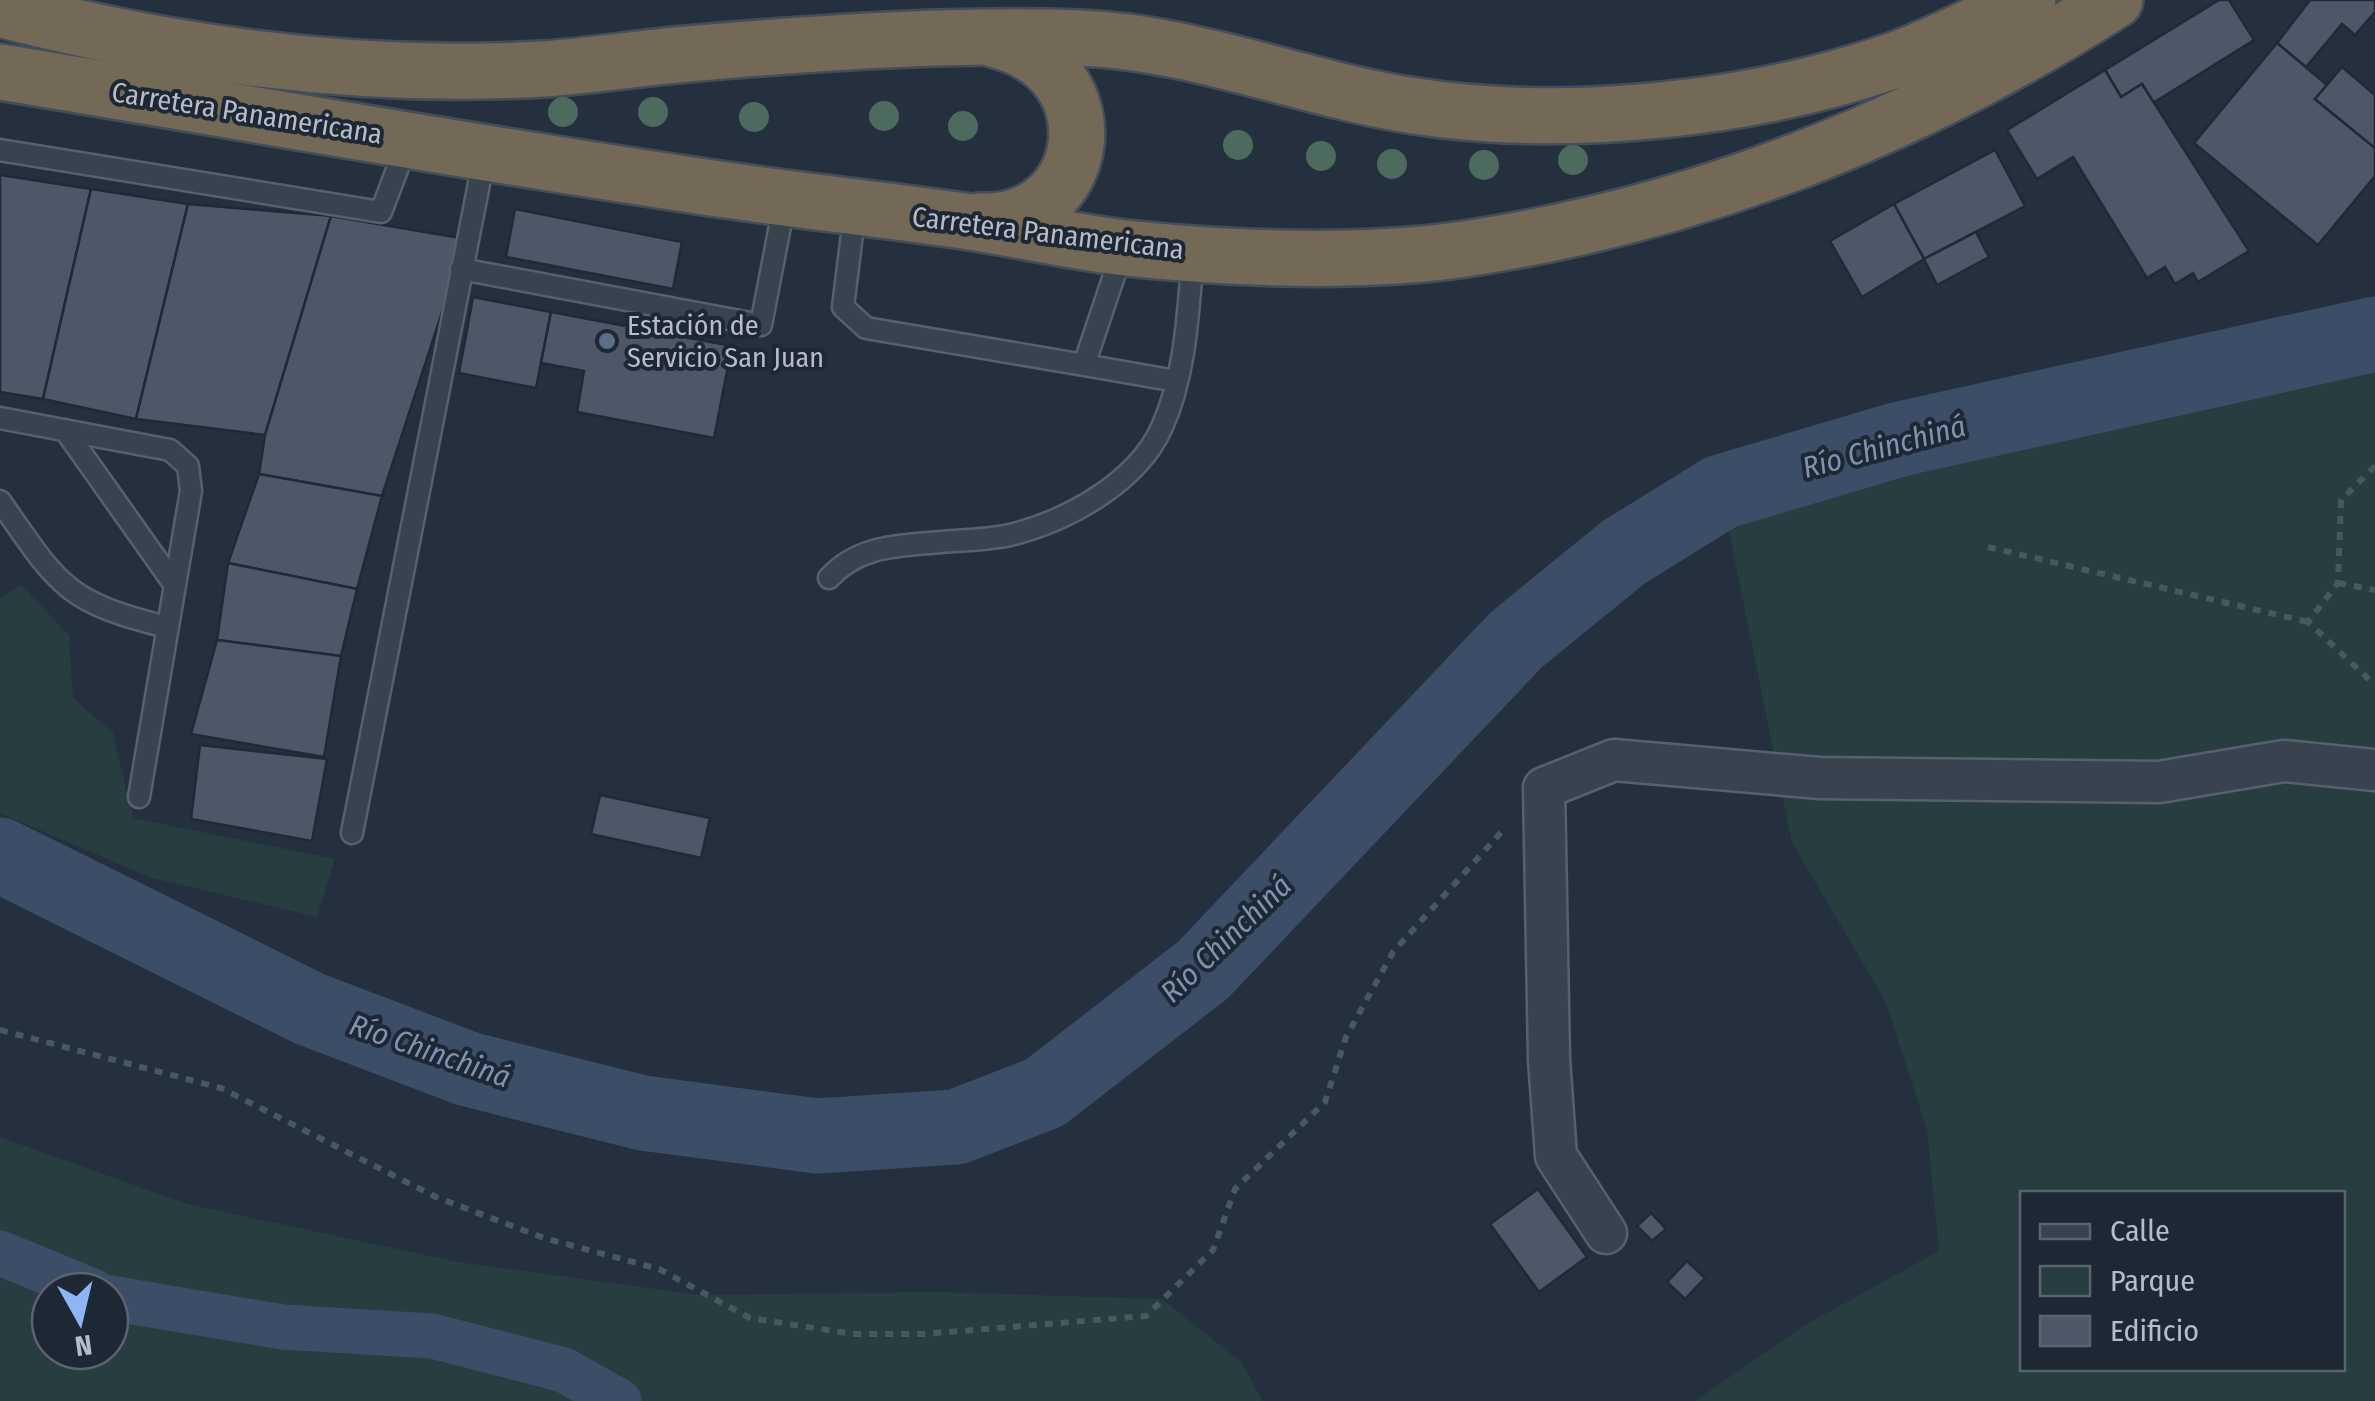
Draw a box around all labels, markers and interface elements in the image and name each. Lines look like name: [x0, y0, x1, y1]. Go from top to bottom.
street label: Carretera Panamericana: [109, 75, 385, 151]
street label: Carretera Panamericana: [910, 200, 1186, 266]
place label: Estación de Servicio San Juan: [627, 309, 824, 374]
marker: Estación de Servicio San Juan: [596, 330, 618, 352]
water label: Río Chinchiná: [1798, 408, 1970, 486]
water label: Río Chinchiná: [1153, 868, 1299, 1010]
water label: Río Chinchiná: [345, 1007, 515, 1095]
legend: [2020, 1191, 2345, 1371]
text: Calle: [2110, 1213, 2170, 1249]
text: Parque: [2110, 1263, 2195, 1299]
north arrow: [30, 1271, 130, 1371]
text: Edificio: [2110, 1313, 2199, 1349]
text: N: [73, 1328, 94, 1363]

